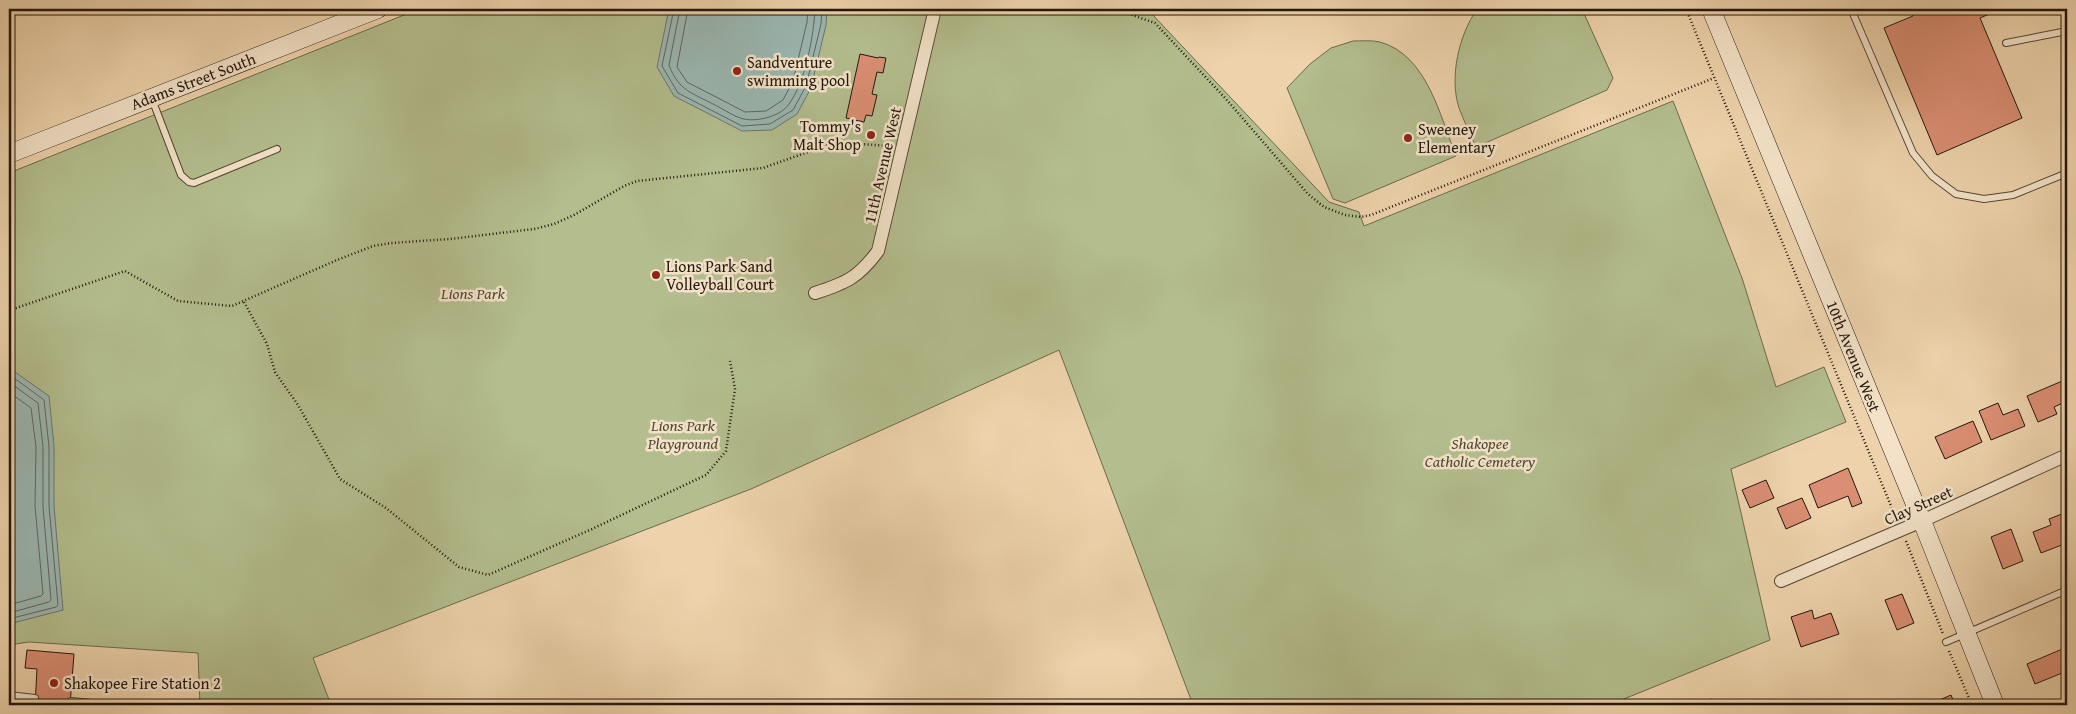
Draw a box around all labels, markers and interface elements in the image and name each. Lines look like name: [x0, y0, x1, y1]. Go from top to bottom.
street label: Adams Street South: [127, 46, 259, 116]
place label: Sandventure swimming pool: [747, 50, 850, 92]
marker: Sandventure swimming pool: [731, 65, 743, 77]
street label: 11th Avenue West: [857, 104, 907, 226]
place label: Tommy's Malt Shop: [793, 114, 861, 156]
place label: Sweeney Elementary: [1418, 117, 1495, 159]
marker: Tommy's Malt Shop: [865, 129, 877, 141]
marker: Sweeney Elementary: [1402, 132, 1414, 144]
place label: Lions Park Sand Volleyball Court: [666, 254, 775, 296]
marker: Lions Park Sand Volleyball Court: [650, 269, 662, 281]
park label: Lions Park: [440, 281, 506, 305]
street label: 10th Avenue West: [1821, 296, 1887, 416]
park label: Lions Park Playground: [647, 413, 718, 455]
park label: Shakopee Catholic Cemetery: [1425, 431, 1536, 473]
street label: Clay Street: [1880, 479, 1956, 531]
place label: Shakopee Fire Station 2: [64, 671, 221, 695]
marker: Shakopee Fire Station 2: [48, 677, 60, 689]

